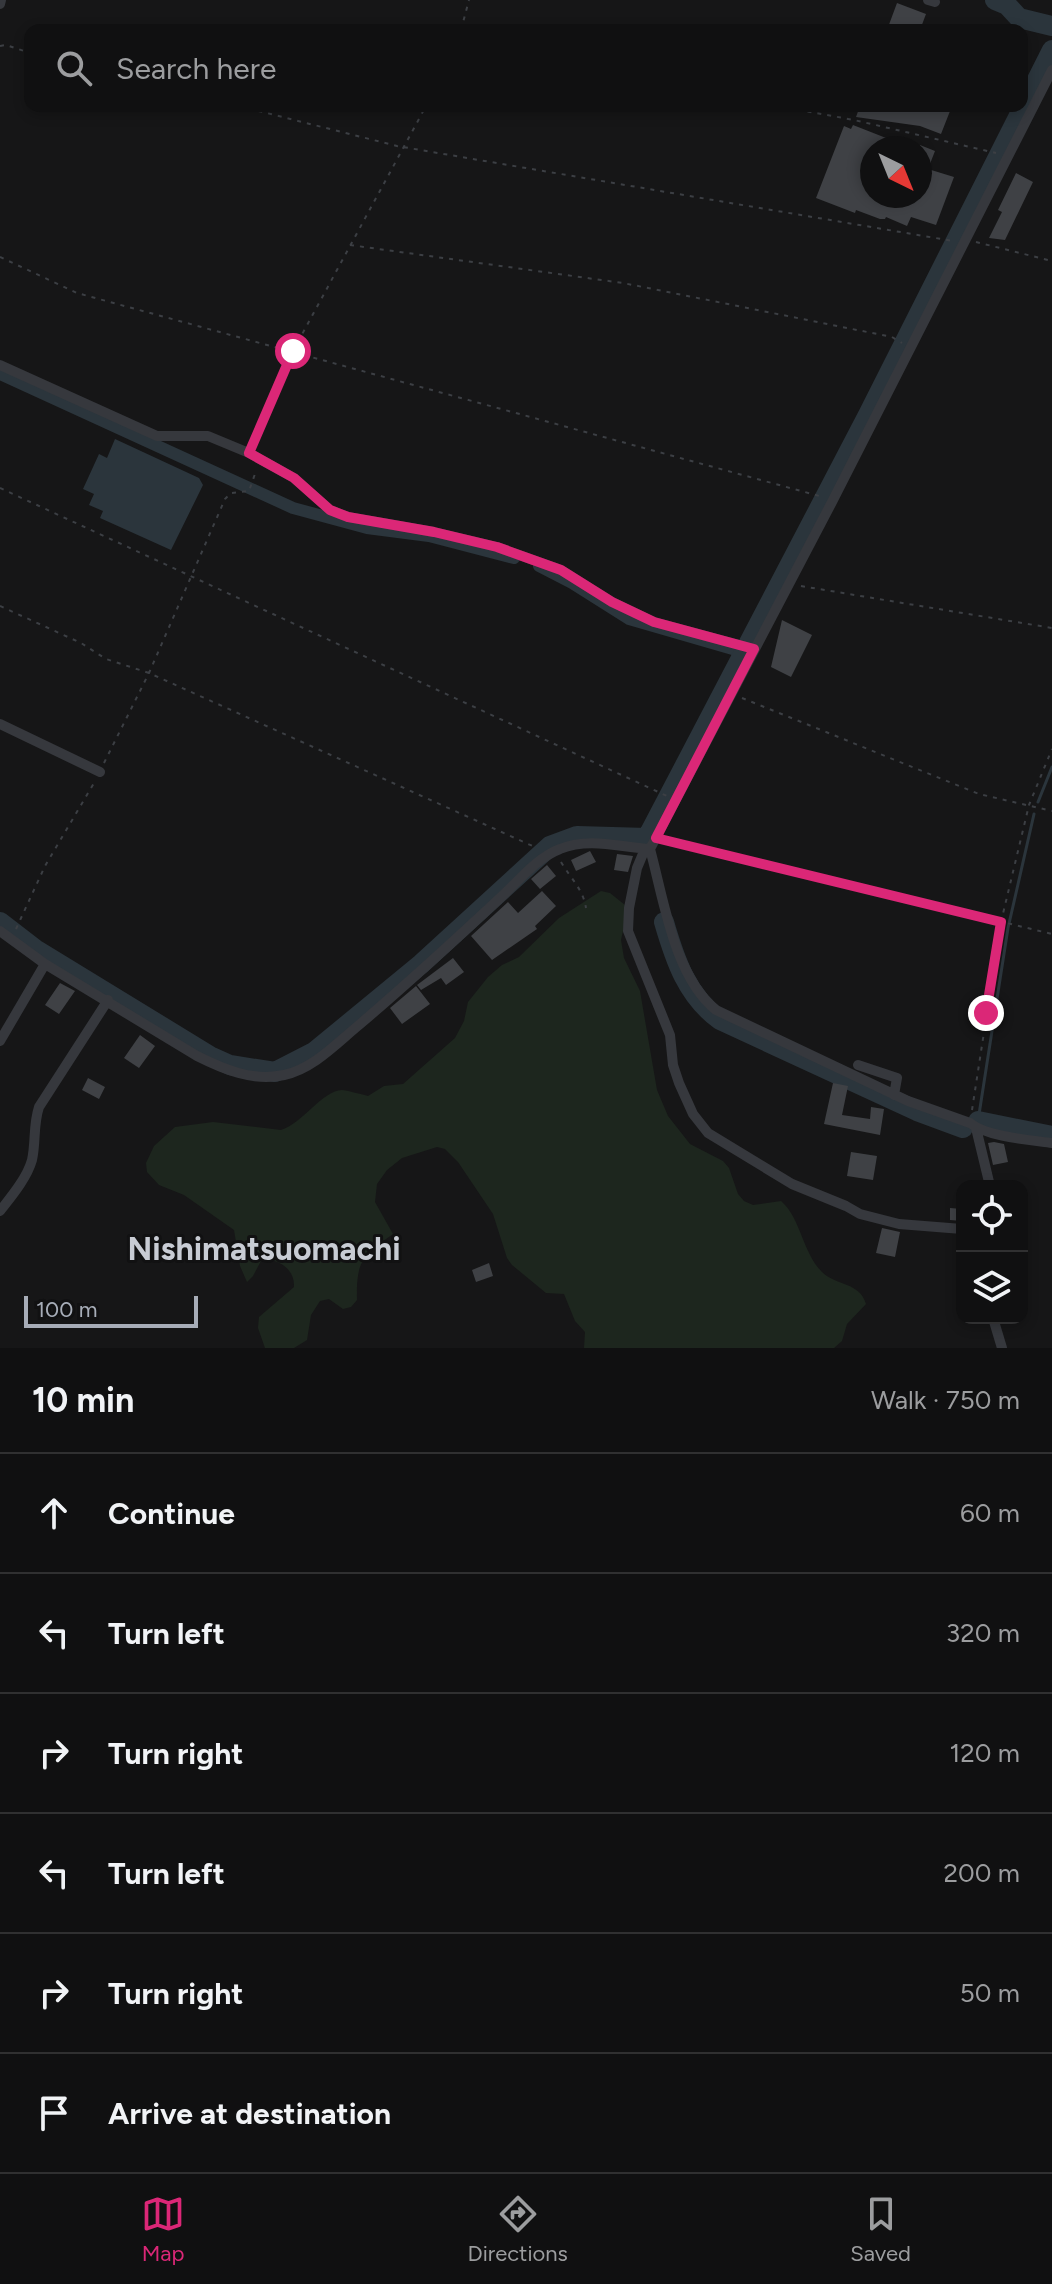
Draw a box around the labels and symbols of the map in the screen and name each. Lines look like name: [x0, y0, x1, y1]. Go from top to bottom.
north arrow: [860, 136, 932, 208]
route start: [275, 333, 311, 369]
route end: [968, 995, 1004, 1031]
district label: Nishimatsuomachi: [127, 1230, 401, 1268]
scale bar: [24, 1292, 198, 1328]

